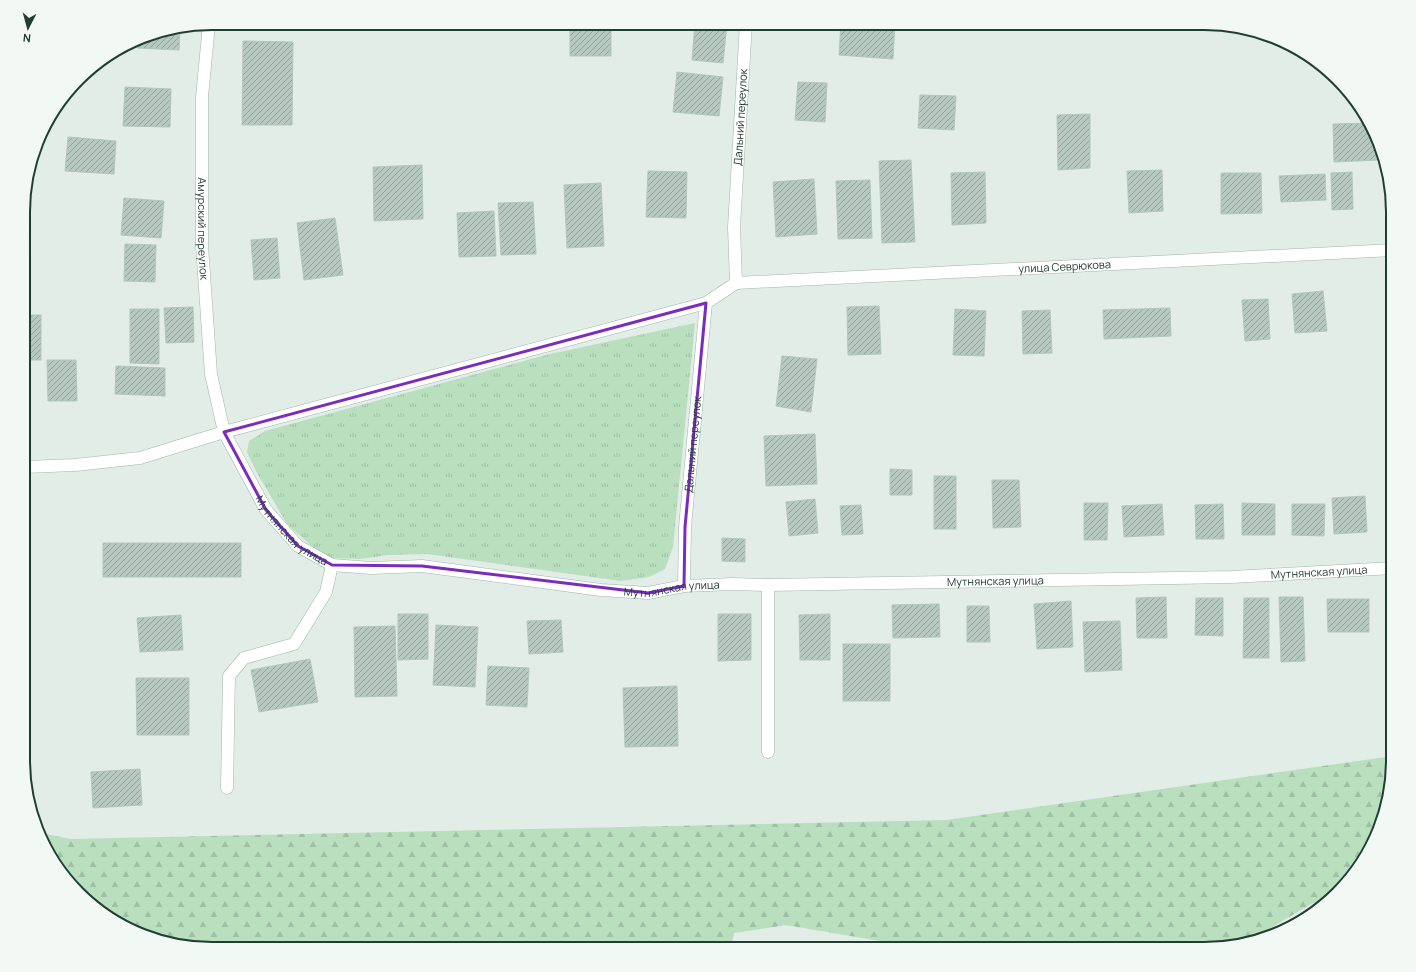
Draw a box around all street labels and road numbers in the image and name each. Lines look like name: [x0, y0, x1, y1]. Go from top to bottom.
street label: Дальний переулок: [730, 68, 750, 166]
street label: Амурский переулок: [195, 177, 212, 281]
street label: улица Севрюкова: [1018, 256, 1111, 276]
street label: Дальний переулок: [680, 395, 704, 493]
street label: Мутнянская улица: [253, 493, 331, 568]
street label: Мутнянская улица: [1270, 561, 1368, 582]
street label: Мутнянская улица: [947, 572, 1044, 589]
street label: Мутнянская улица: [623, 577, 720, 600]

